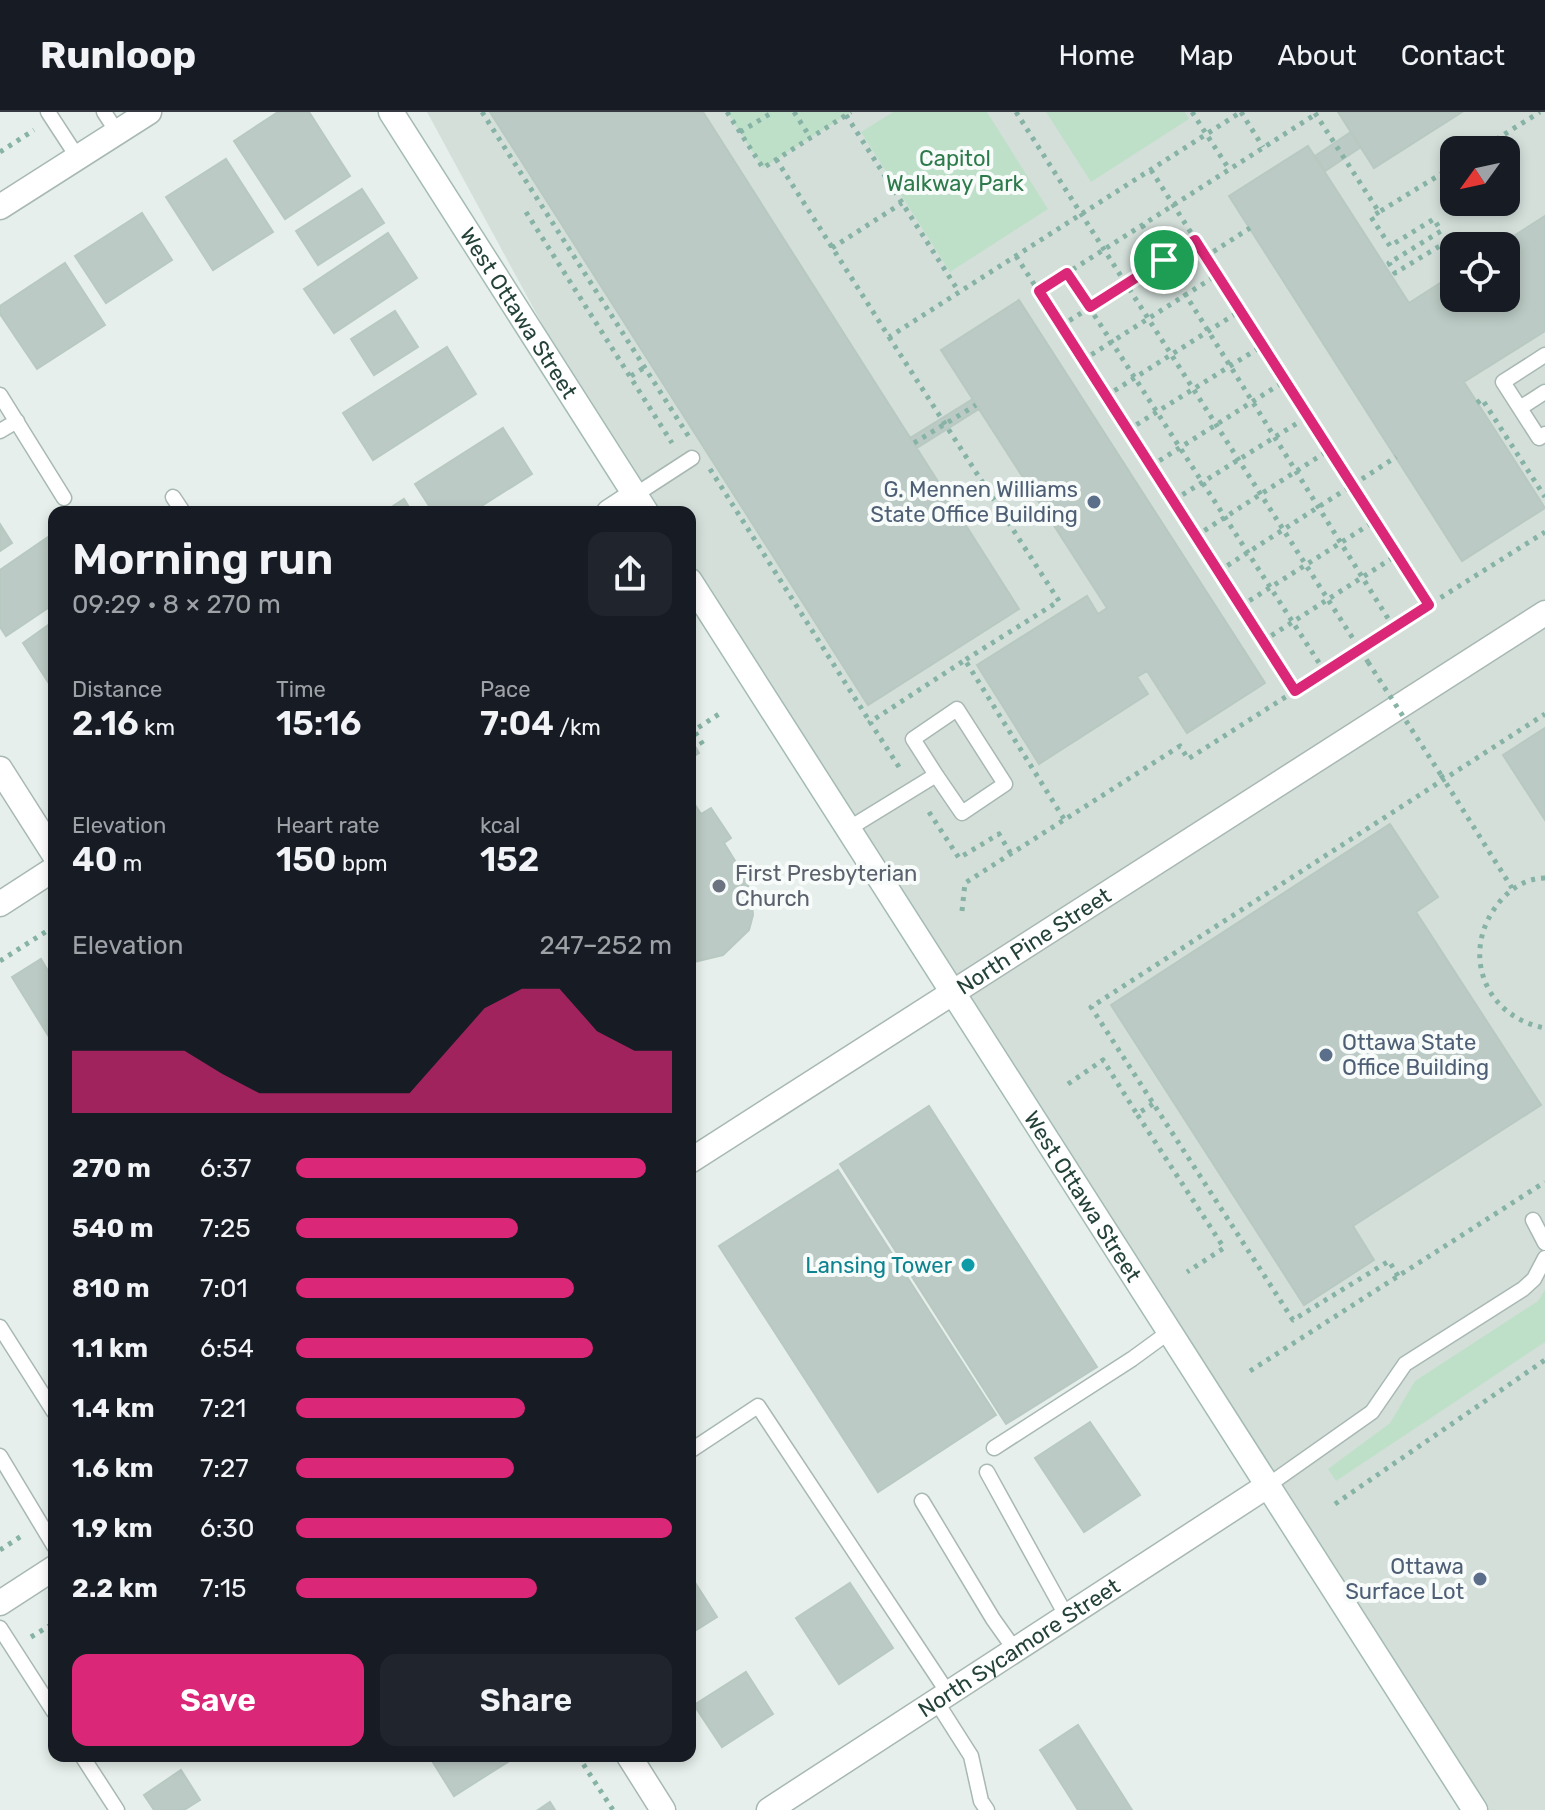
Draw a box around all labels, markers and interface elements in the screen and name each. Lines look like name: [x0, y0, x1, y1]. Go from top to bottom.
text: Runloop: [40, 32, 196, 78]
text: Home: [1058, 39, 1135, 72]
text: Map: [1179, 39, 1233, 72]
text: About: [1277, 39, 1357, 72]
text: Contact: [1401, 39, 1505, 72]
north arrow: [1440, 136, 1520, 216]
map controls: [1440, 136, 1520, 312]
park label: Capitol Walkway Park: [886, 145, 1025, 197]
street label: West Ottawa Street: [454, 222, 584, 404]
pin: [1130, 226, 1198, 294]
button: locate: [1440, 232, 1520, 312]
icon: arrive: [1142, 238, 1186, 282]
place label: G. Mennen Williams State Office Building: [870, 476, 1078, 528]
marker: G. Mennen Williams State Office Building: [1085, 493, 1103, 511]
button: share: [588, 532, 672, 616]
text: Morning run: [72, 533, 333, 585]
text: 09:29 · 8 × 270 m: [72, 589, 281, 620]
text: Distance: [72, 676, 162, 703]
text: Time: [276, 676, 326, 703]
text: Pace: [480, 676, 531, 703]
text: 2.16: [72, 703, 139, 744]
text: 15:16: [276, 703, 361, 744]
text: 7:04: [480, 703, 554, 744]
text: km: [139, 714, 175, 741]
text: /km: [554, 714, 601, 741]
text: Elevation: [72, 812, 166, 839]
text: Heart rate: [276, 812, 380, 839]
text: kcal: [480, 812, 520, 839]
text: 40: [72, 839, 117, 880]
text: 150: [276, 839, 337, 880]
text: 152: [480, 839, 539, 880]
text: m: [117, 850, 142, 877]
text: bpm: [337, 850, 388, 877]
place label: First Presbyterian Church: [735, 860, 917, 912]
marker: First Presbyterian Church: [710, 877, 728, 895]
street label: North Pine Street: [951, 881, 1116, 1000]
text: Elevation: [72, 930, 183, 961]
text: 247–252 m: [540, 930, 672, 961]
place label: Ottawa State Office Building: [1342, 1029, 1489, 1081]
marker: Ottawa State Office Building: [1317, 1046, 1335, 1064]
street label: West Ottawa Street: [1018, 1106, 1148, 1287]
text: 270 m: [72, 1153, 151, 1184]
text: 6:37: [200, 1153, 251, 1184]
text: 540 m: [72, 1213, 154, 1244]
text: 7:25: [200, 1213, 251, 1244]
place label: Lansing Tower: [805, 1252, 953, 1279]
marker: Lansing Tower: [959, 1256, 977, 1274]
text: 810 m: [72, 1273, 150, 1304]
text: 7:01: [200, 1273, 248, 1304]
text: 1.1 km: [72, 1333, 148, 1364]
text: 6:54: [200, 1333, 254, 1364]
text: 1.4 km: [72, 1393, 154, 1424]
text: 7:21: [200, 1393, 246, 1424]
text: 1.6 km: [72, 1453, 154, 1484]
text: 7:27: [200, 1453, 249, 1484]
text: 1.9 km: [72, 1513, 153, 1544]
text: 6:30: [200, 1513, 254, 1544]
place label: Ottawa Surface Lot: [1345, 1553, 1464, 1605]
marker: Ottawa Surface Lot: [1471, 1570, 1489, 1588]
street label: North Sycamore Street: [913, 1572, 1125, 1723]
text: 2.2 km: [72, 1573, 158, 1604]
text: 7:15: [200, 1573, 247, 1604]
button: Save: [72, 1654, 364, 1746]
button: Share: [380, 1654, 672, 1746]

